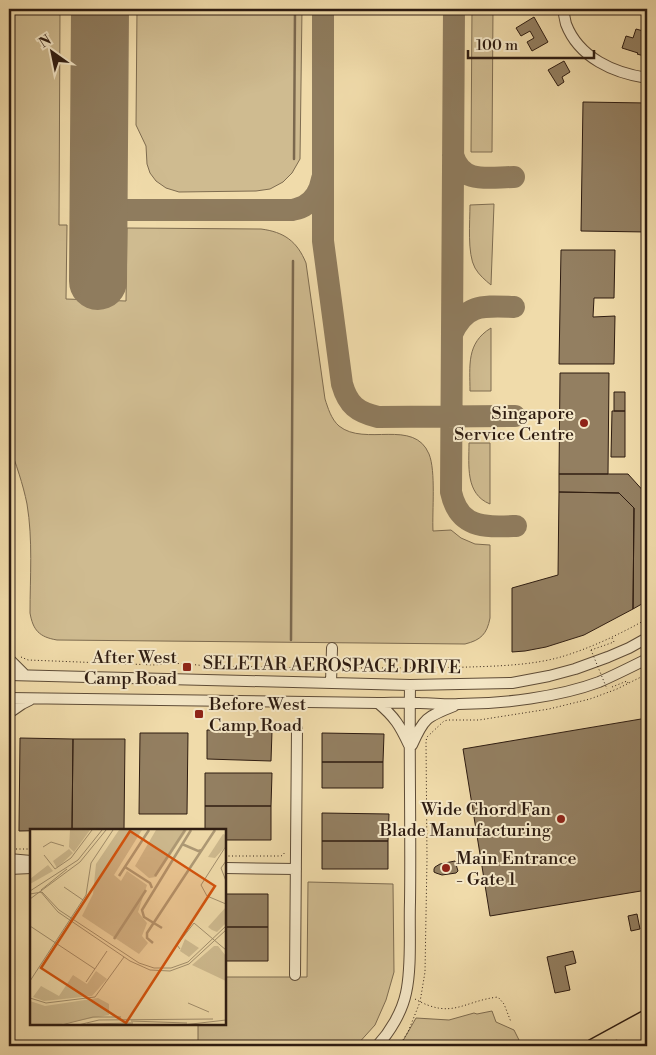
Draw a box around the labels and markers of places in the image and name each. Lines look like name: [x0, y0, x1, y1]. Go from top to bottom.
place label: Singapore Service Centre: [454, 402, 574, 446]
marker: Singapore Service Centre: [578, 417, 590, 429]
place label: After West Camp Road: [84, 646, 178, 690]
marker: After West Camp Road: [181, 661, 193, 673]
place label: Before West Camp Road: [208, 693, 307, 737]
marker: Before West Camp Road: [193, 708, 205, 720]
place label: Wide Chord Fan Blade Manufacturing: [378, 798, 552, 842]
marker: Wide Chord Fan Blade Manufacturing: [555, 813, 567, 825]
place label: Main Entrance - Gate 1: [456, 847, 577, 891]
marker: Main Entrance - Gate 1: [440, 862, 452, 874]

